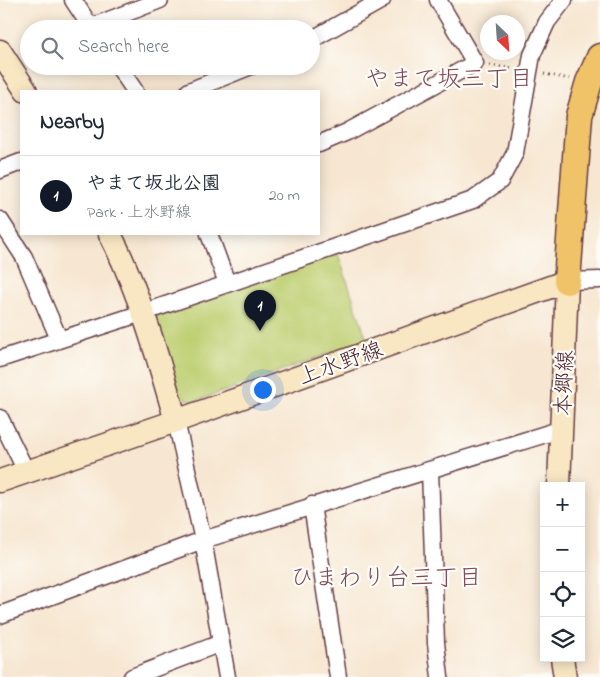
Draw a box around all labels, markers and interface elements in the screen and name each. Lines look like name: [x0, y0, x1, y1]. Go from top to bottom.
north arrow: [480, 15, 525, 60]
search box: [20, 20, 320, 75]
icon: search: [38, 34, 66, 62]
text: Search here: [78, 34, 169, 61]
district label: やまて坂三丁目: [365, 63, 533, 98]
text: Nearby: [40, 108, 104, 138]
text: やまて坂北公園: [87, 171, 221, 198]
text: 1: [53, 184, 59, 208]
text: 20 m: [269, 184, 300, 208]
text: Park · 上水野線: [87, 201, 191, 225]
pin: 1: [244, 290, 276, 331]
street label: 上水野線: [294, 335, 388, 395]
street label: 本郷線: [549, 350, 583, 417]
your location: [250, 377, 276, 403]
map controls: [540, 482, 585, 662]
button: +: [540, 482, 585, 527]
button: −: [540, 527, 585, 572]
district label: ひまわり台三丁目: [290, 562, 482, 597]
button: locate: [540, 572, 585, 617]
button: layers: [540, 617, 585, 662]

